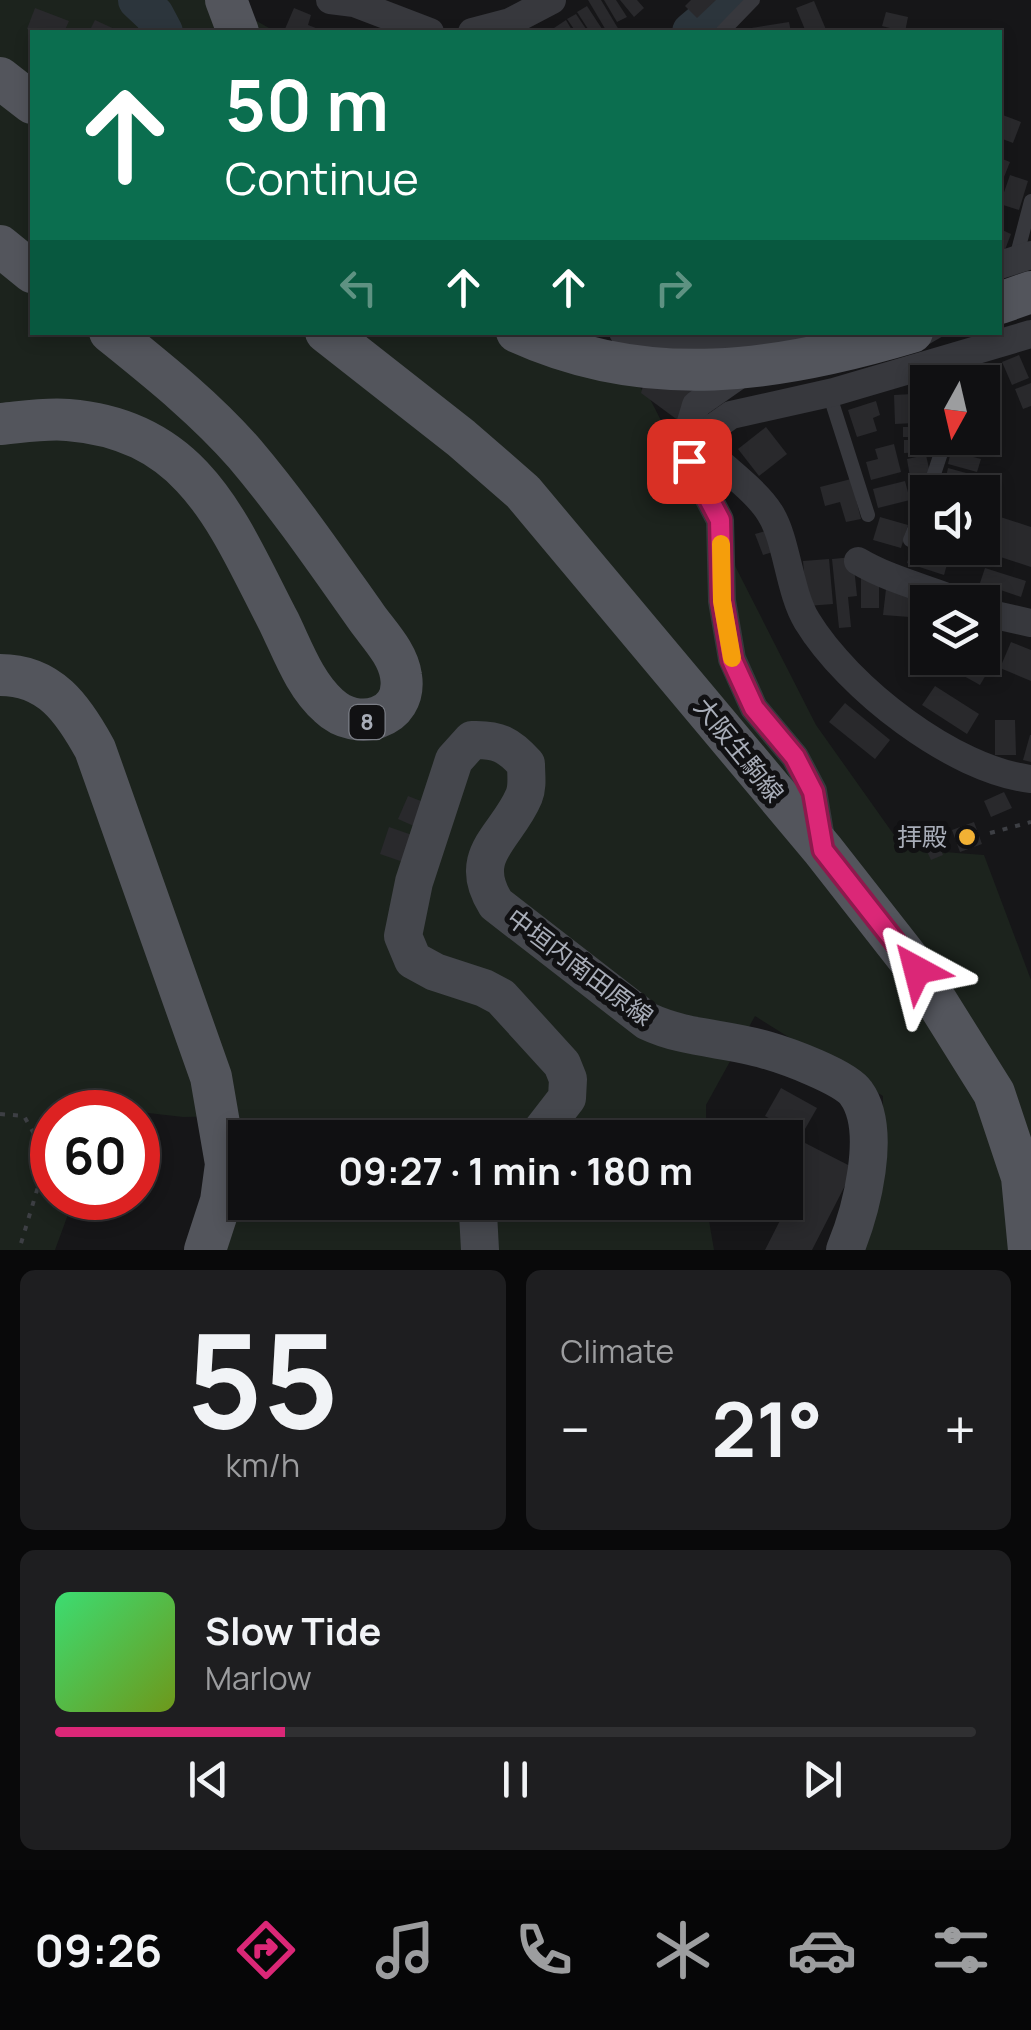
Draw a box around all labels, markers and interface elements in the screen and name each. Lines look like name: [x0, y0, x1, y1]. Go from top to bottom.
text: 50 m: [225, 56, 389, 152]
icon: ahead: [60, 70, 190, 200]
text: Continue: [225, 147, 419, 209]
icon: left: [331, 260, 386, 315]
icon: ahead: [436, 260, 491, 315]
icon: ahead: [541, 260, 596, 315]
icon: right: [646, 260, 701, 315]
north arrow: [910, 365, 1000, 455]
map controls: [910, 365, 1000, 675]
pin: [647, 419, 732, 504]
icon: arrive: [662, 434, 717, 489]
button: sound: [910, 475, 1000, 565]
button: layers: [910, 585, 1000, 675]
street label: 大阪生駒線: [686, 690, 792, 809]
road number: 8: [350, 705, 384, 739]
place label: 拝殿: [897, 819, 947, 854]
marker: 拝殿: [956, 826, 978, 848]
street label: 中垣内南田原線: [500, 900, 661, 1033]
position arrow: [865, 918, 969, 1022]
speed limit sign: 60: [30, 1090, 160, 1220]
text: 09:27 · 1 min · 180 m: [338, 1144, 693, 1196]
text: 55: [187, 1289, 339, 1467]
text: Climate: [561, 1329, 674, 1373]
text: 21°: [712, 1377, 823, 1480]
text: −: [561, 1391, 590, 1467]
text: +: [944, 1391, 976, 1467]
text: km/h: [226, 1443, 300, 1487]
text: Slow Tide: [205, 1604, 382, 1656]
text: Marlow: [205, 1656, 312, 1700]
icon: previous: [181, 1752, 236, 1807]
icon: pause: [488, 1752, 543, 1807]
icon: next: [795, 1752, 850, 1807]
icon: directions: [231, 1915, 301, 1985]
icon: music: [370, 1915, 440, 1985]
icon: phone: [509, 1915, 579, 1985]
icon: climate: [648, 1915, 718, 1985]
icon: car: [787, 1915, 857, 1985]
icon: filters: [926, 1915, 996, 1985]
text: 09:26: [35, 1919, 162, 1981]

